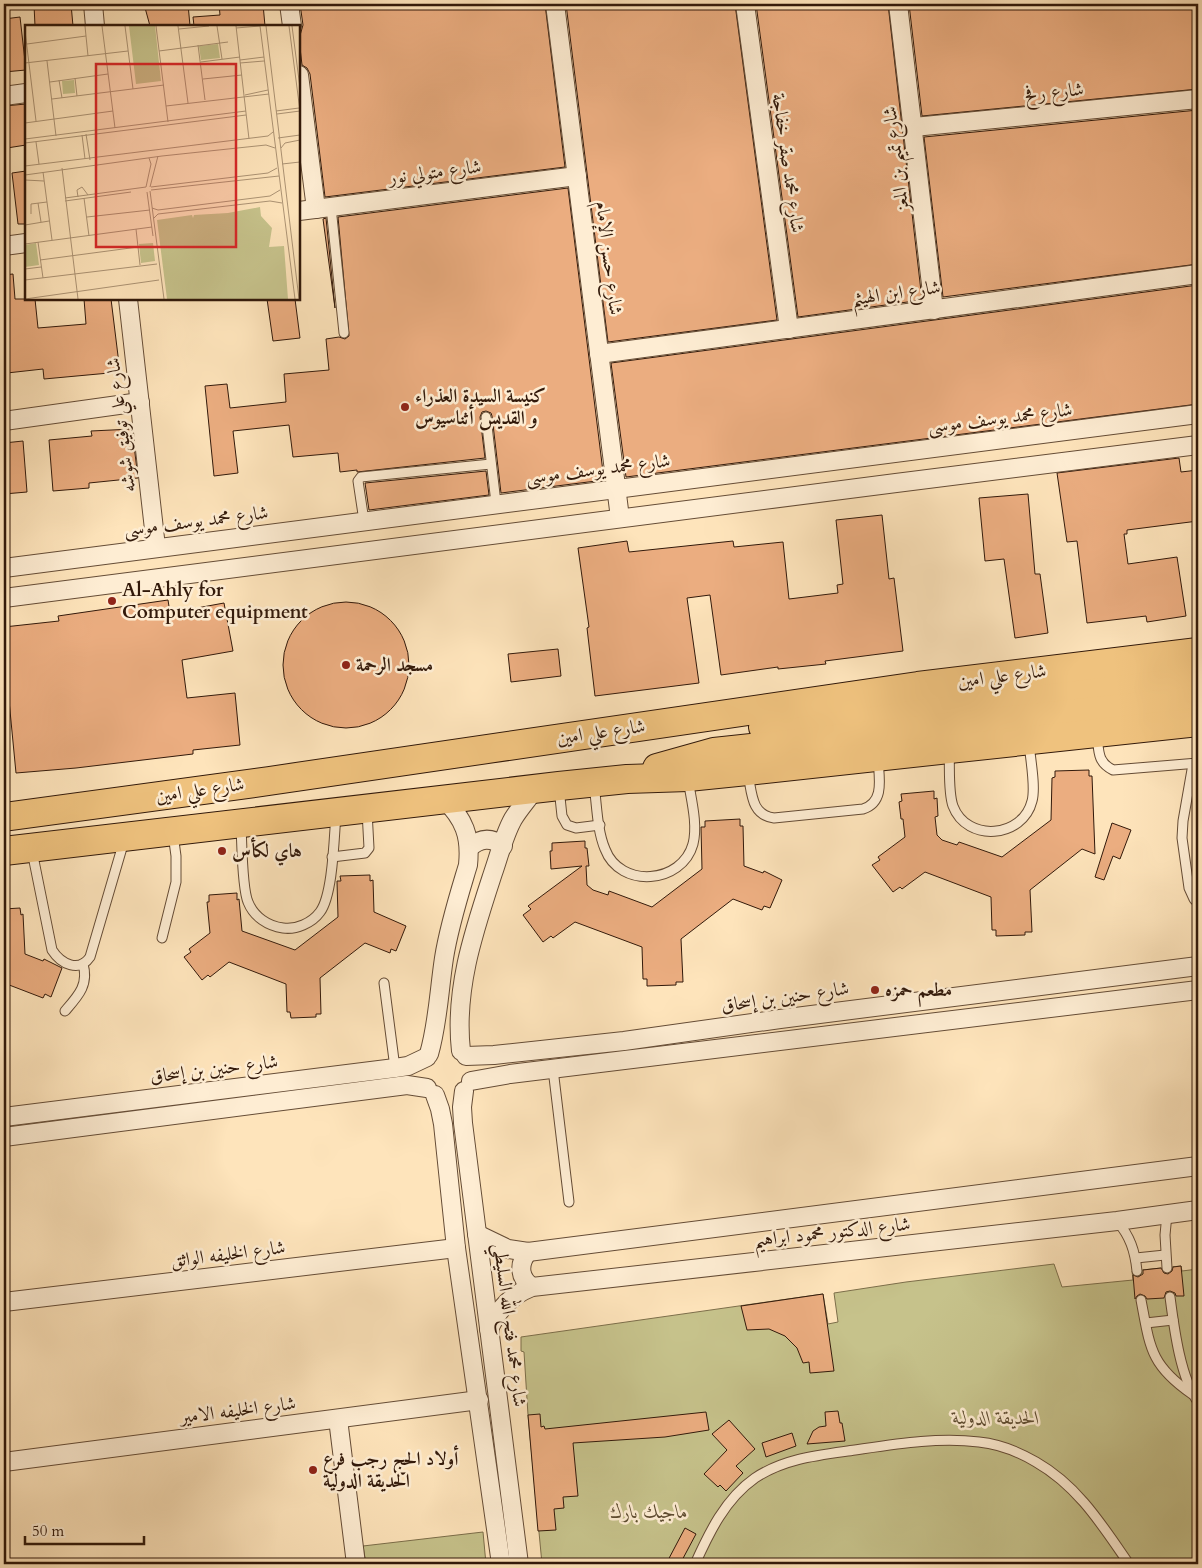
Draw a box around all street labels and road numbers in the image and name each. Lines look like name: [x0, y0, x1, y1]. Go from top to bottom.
street label: شارع رفح: [1023, 76, 1085, 111]
street label: شارع محمد صقر خفاجة: [763, 91, 811, 235]
street label: شارع تميم بن المعز: [877, 104, 922, 215]
street label: شارع متولي نور: [385, 153, 483, 193]
street label: شارع حسن الإمام: [586, 199, 629, 317]
street label: شارع ابن الهيثم: [850, 274, 943, 318]
street label: شارع علي توفيق شوشه: [100, 356, 147, 494]
street label: شارع محمد يوسف موسى: [926, 396, 1074, 442]
street label: شارع محمد يوسف موسى: [524, 447, 672, 493]
street label: شارع محمد يوسف موسى: [122, 499, 270, 545]
street label: شارع علي امين: [956, 658, 1048, 699]
street label: شارع علي امين: [555, 713, 648, 756]
street label: شارع علي امين: [154, 771, 247, 814]
street label: شارع حنين بن إسحاق: [719, 975, 851, 1021]
street label: شارع حنين بن إسحاق: [148, 1048, 280, 1092]
street label: شارع الدكتور محمود ابراهيم: [752, 1211, 912, 1259]
street label: شارع الخليفه الواثق: [169, 1234, 287, 1276]
street label: شارع محمد فتح الله السليطي: [482, 1241, 535, 1409]
street label: شارع الخليفه الامير: [177, 1390, 298, 1432]

